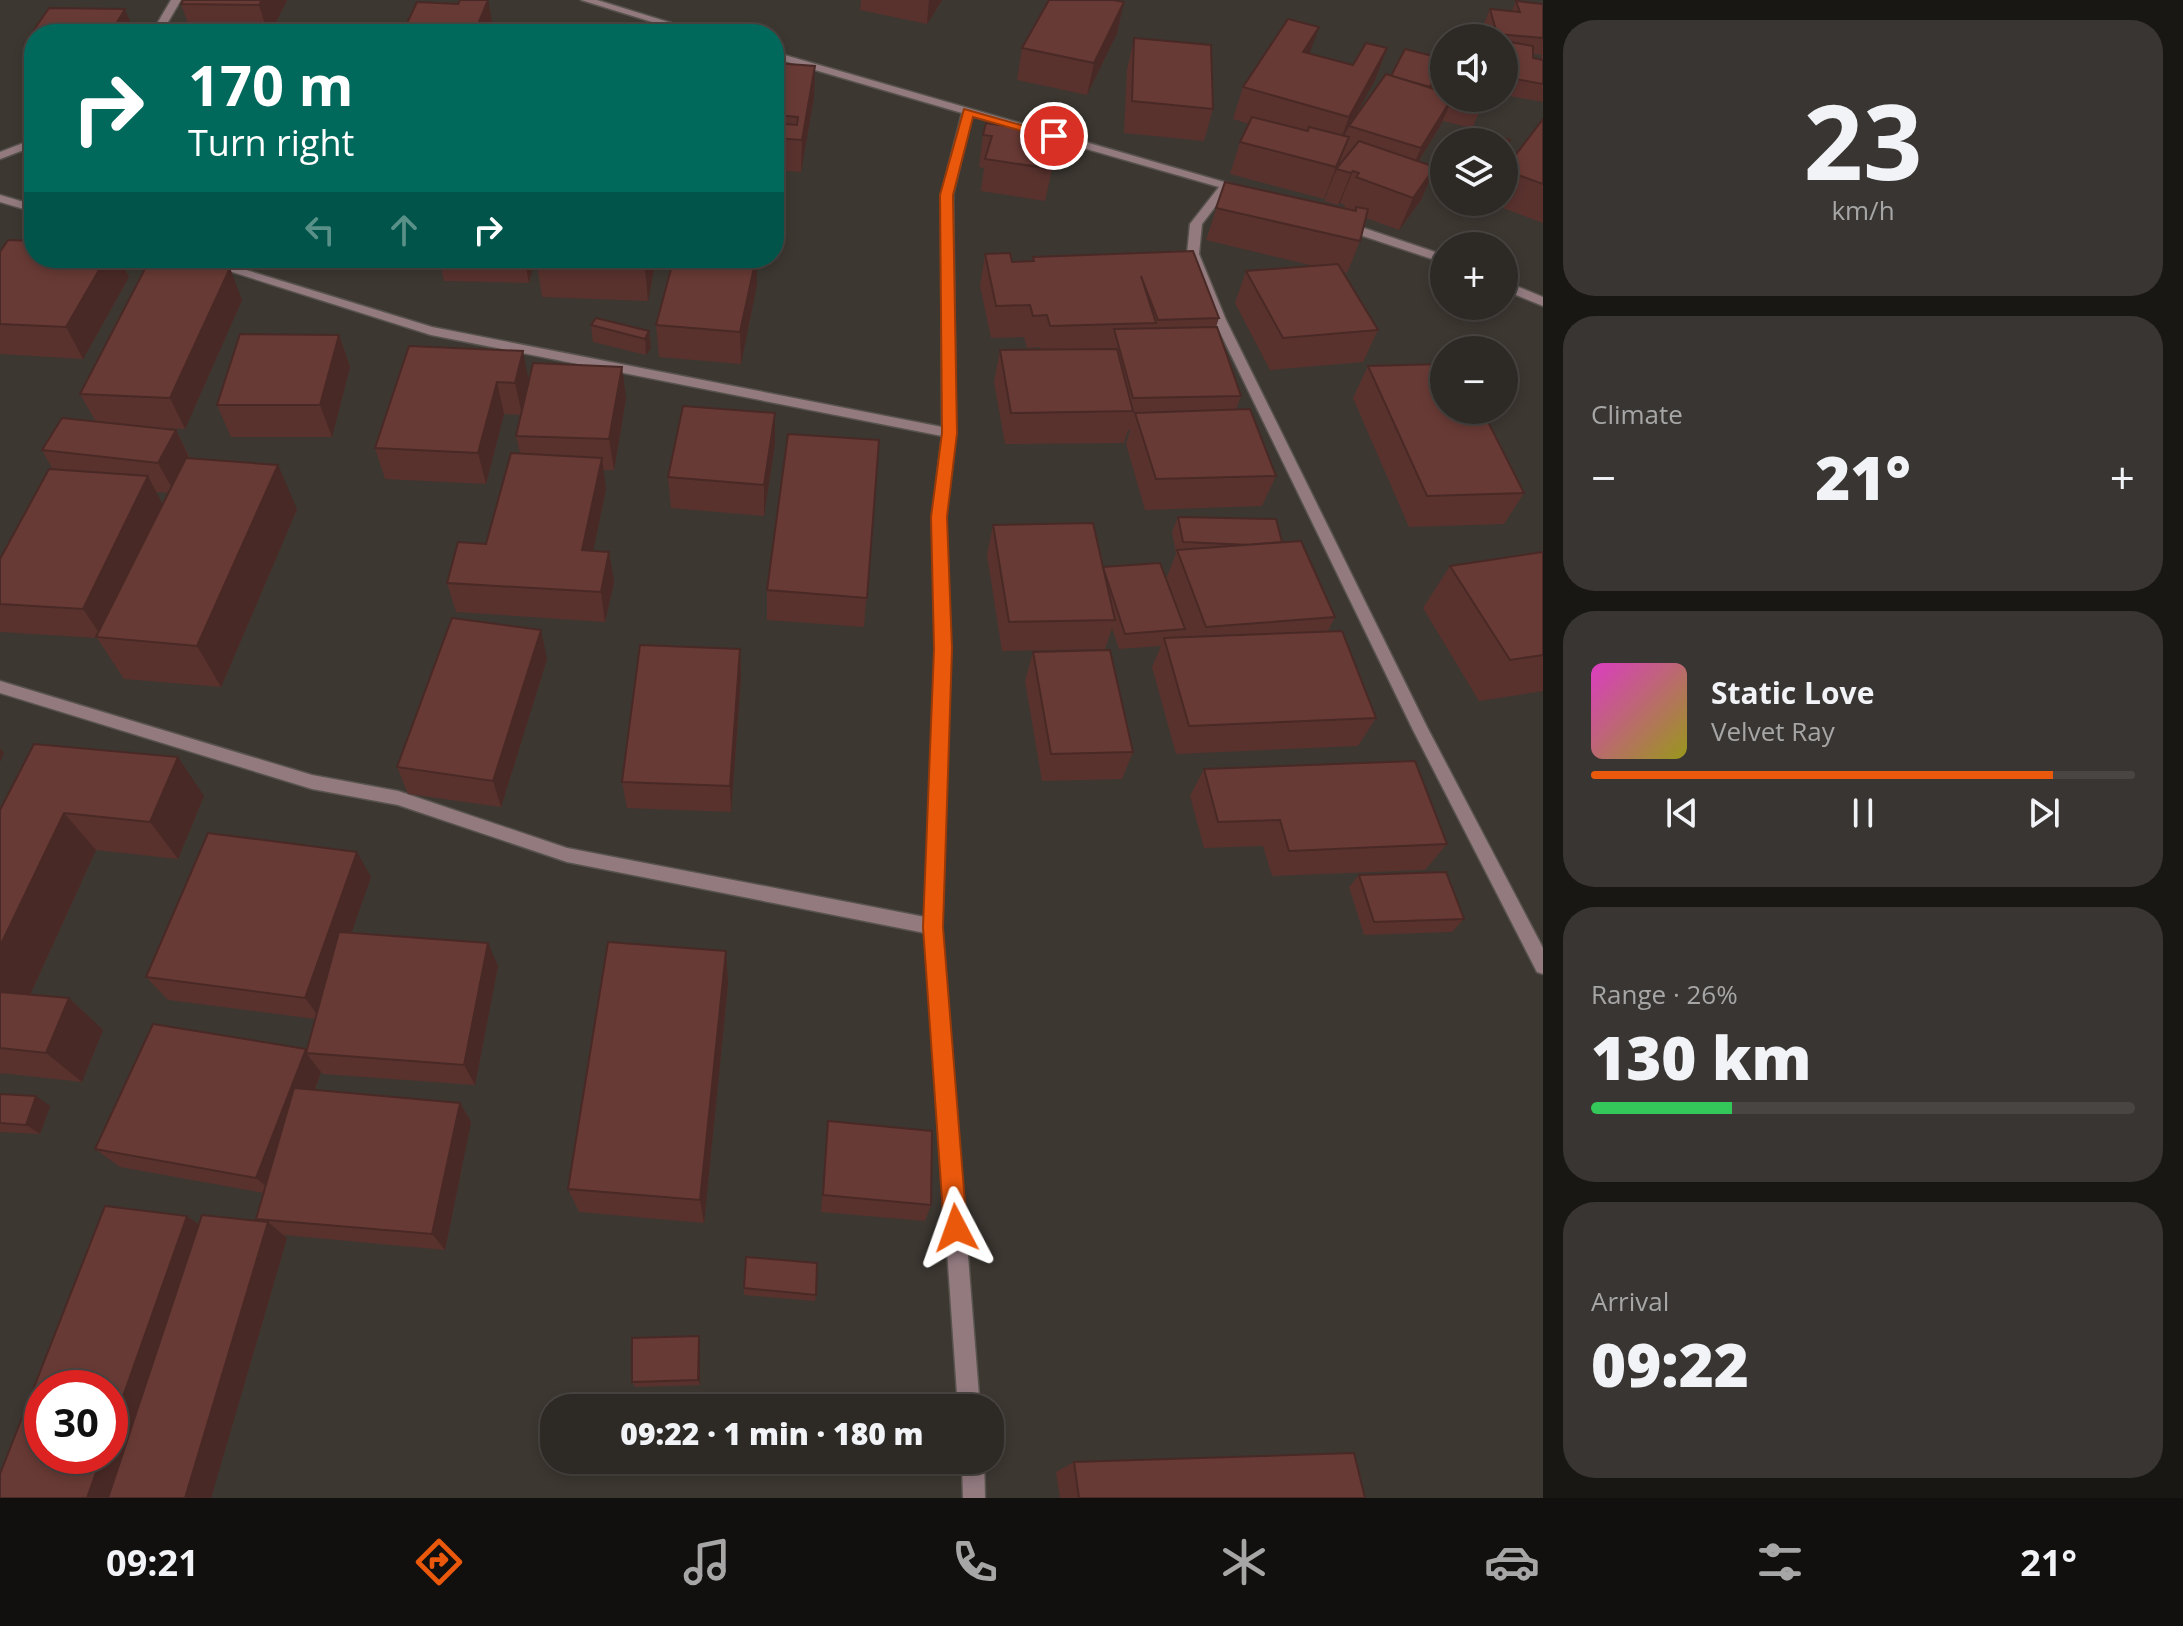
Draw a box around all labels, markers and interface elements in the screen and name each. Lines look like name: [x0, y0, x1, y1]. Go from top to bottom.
map controls: [1430, 24, 1518, 424]
button: sound: [1430, 24, 1518, 112]
text: 170 m: [188, 46, 354, 122]
icon: right: [56, 56, 160, 160]
text: 23: [1804, 69, 1922, 210]
pin: [1020, 102, 1088, 170]
icon: arrive: [1032, 114, 1076, 158]
text: Turn right: [188, 118, 354, 167]
button: layers: [1430, 128, 1518, 216]
text: km/h: [1831, 192, 1895, 228]
icon: left: [298, 208, 342, 252]
icon: ahead: [382, 208, 426, 252]
icon: right: [466, 208, 510, 252]
button: +: [1430, 232, 1518, 320]
button: −: [1430, 336, 1518, 424]
text: Climate: [1591, 396, 1683, 432]
text: 21°: [1815, 436, 1911, 518]
text: −: [1591, 447, 1616, 507]
text: +: [2110, 447, 2135, 507]
text: Static Love: [1711, 672, 1874, 713]
text: Velvet Ray: [1711, 713, 1835, 749]
icon: previous: [1660, 791, 1704, 835]
icon: pause: [1841, 791, 1885, 835]
icon: next: [2022, 791, 2066, 835]
text: Range · 26%: [1591, 976, 1738, 1012]
text: 130 km: [1591, 1016, 1812, 1098]
position arrow: [914, 1186, 998, 1270]
text: Arrival: [1591, 1283, 1669, 1319]
text: 09:22: [1591, 1323, 1749, 1405]
speed limit sign: 30: [24, 1370, 128, 1474]
text: 09:22 · 1 min · 180 m: [620, 1413, 924, 1454]
icon: directions: [411, 1534, 467, 1590]
icon: music: [679, 1534, 735, 1590]
icon: phone: [947, 1534, 1003, 1590]
icon: climate: [1216, 1534, 1272, 1590]
icon: car: [1484, 1534, 1540, 1590]
icon: filters: [1752, 1534, 1808, 1590]
text: 09:21: [106, 1538, 199, 1587]
text: 21°: [2020, 1538, 2077, 1587]

